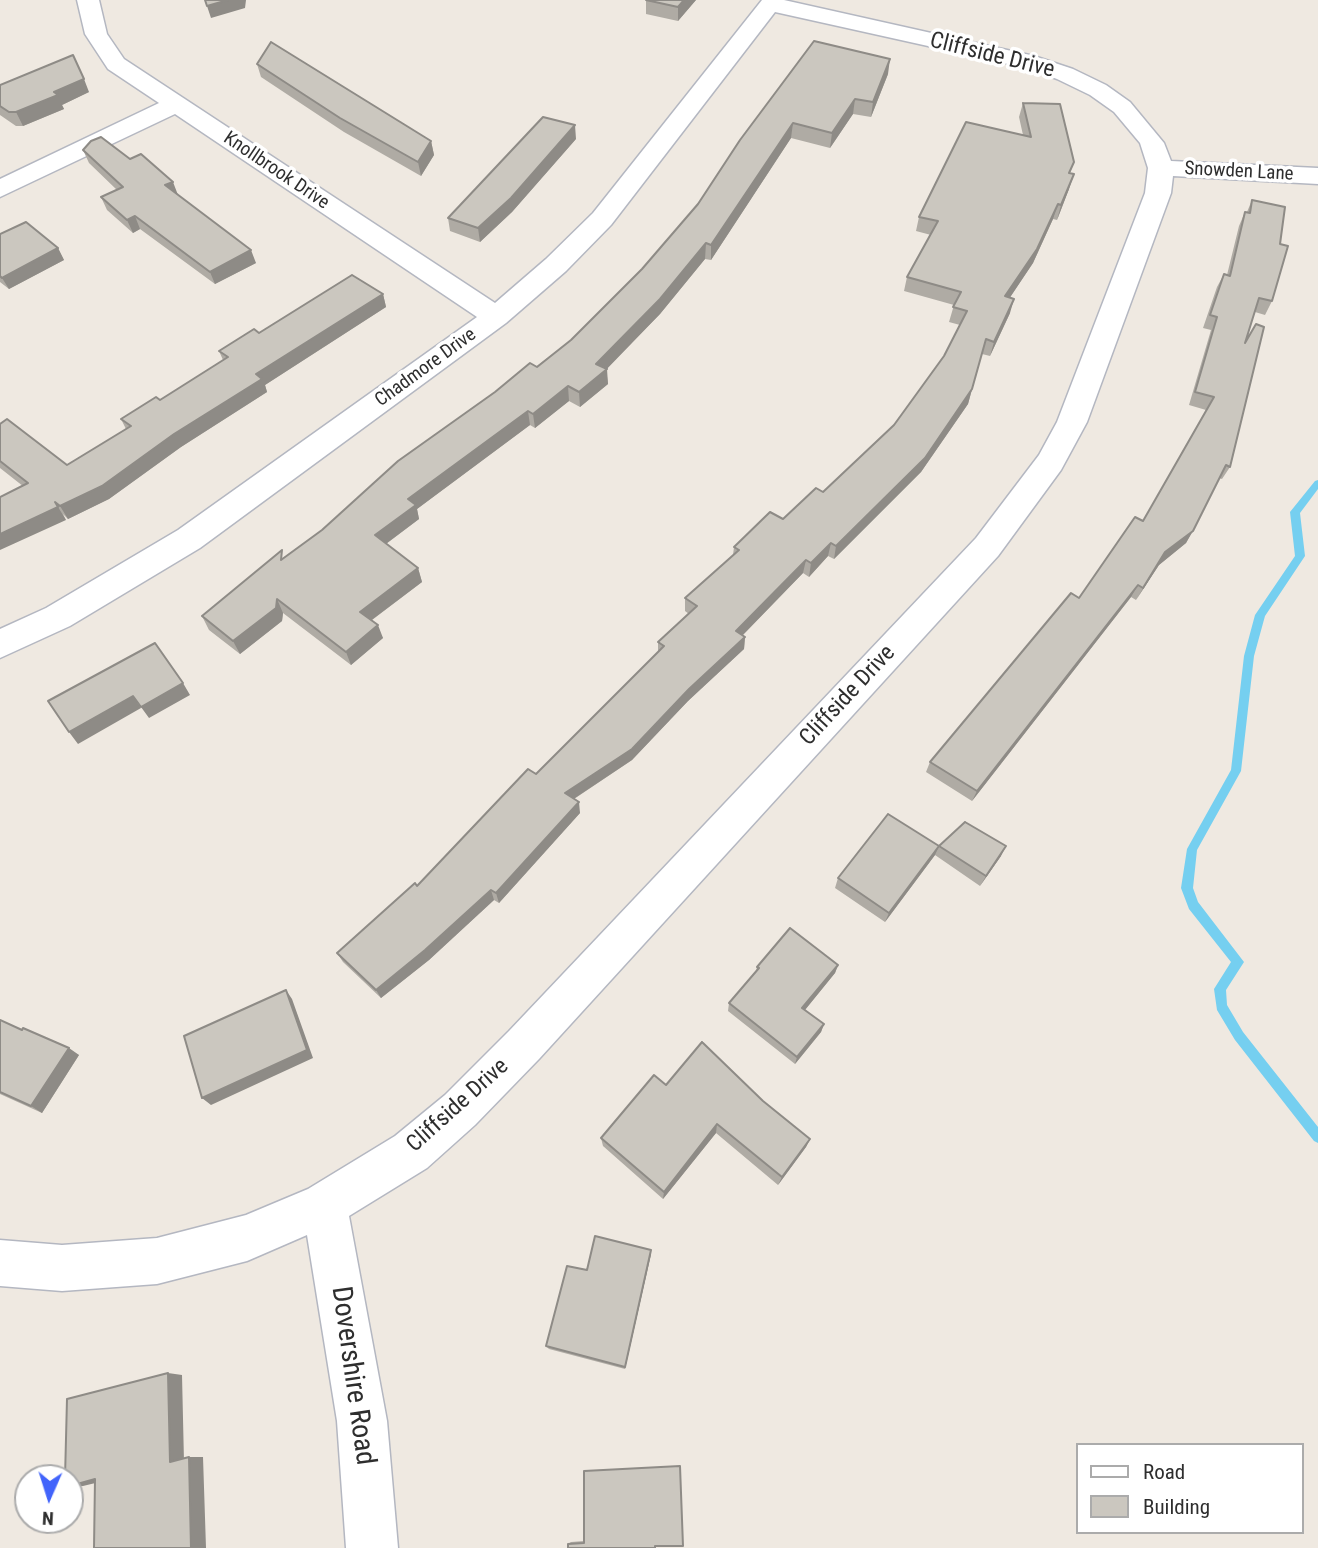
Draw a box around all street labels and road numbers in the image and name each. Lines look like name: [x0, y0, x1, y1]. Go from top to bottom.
street label: Cliffside Drive: [927, 27, 1057, 85]
street label: Knollbrook Drive: [219, 127, 333, 215]
street label: Snowden Lane: [1184, 158, 1294, 186]
street label: Chadmore Drive: [371, 324, 481, 412]
street label: Cliffside Drive: [795, 640, 901, 752]
street label: Cliffside Drive: [401, 1053, 515, 1159]
street label: Dovershire Road: [323, 1285, 381, 1467]

